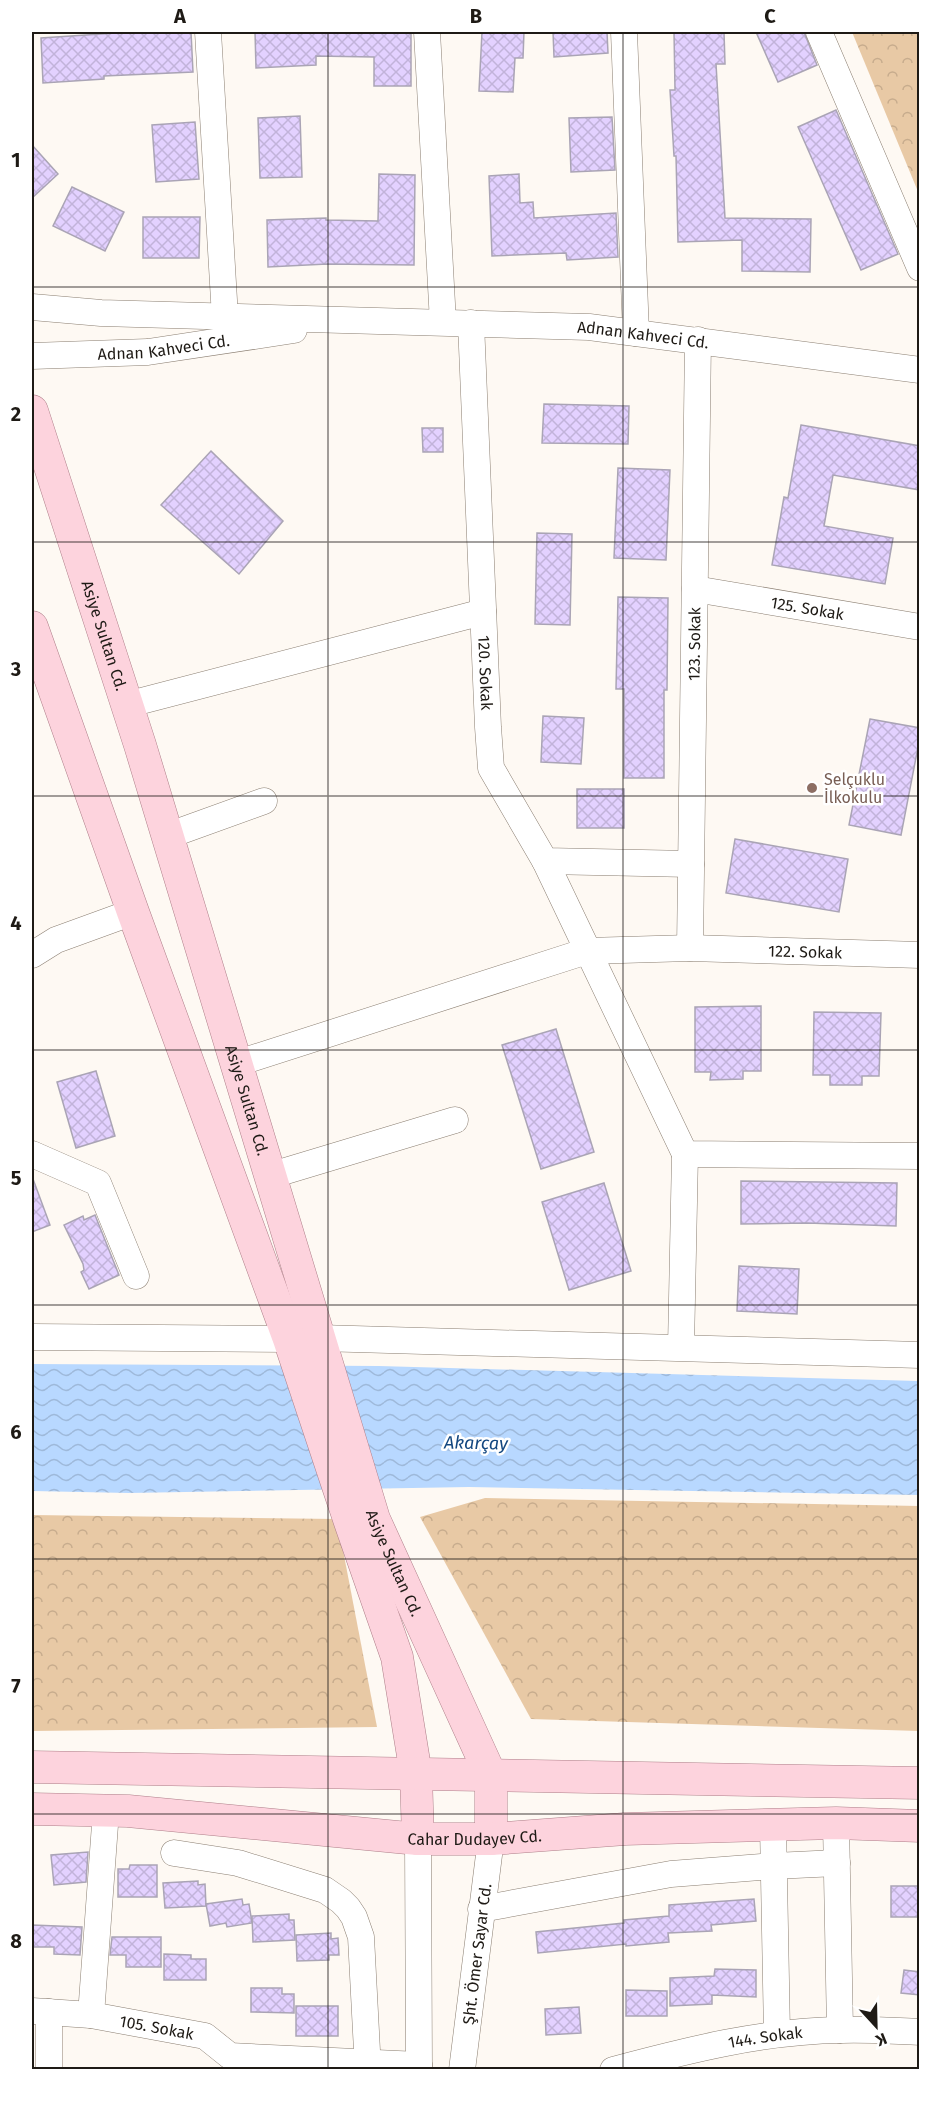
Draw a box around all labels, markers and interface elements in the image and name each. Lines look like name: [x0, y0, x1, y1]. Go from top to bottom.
text: A: [173, 4, 187, 28]
text: B: [470, 4, 482, 28]
text: C: [764, 4, 776, 28]
text: 1: [11, 148, 21, 172]
street label: Adnan Kahveci Cd.: [577, 318, 710, 353]
street label: Adnan Kahveci Cd.: [97, 331, 231, 364]
text: 2: [11, 402, 21, 426]
street label: Asiye Sultan Cd.: [77, 578, 131, 693]
street label: 125. Sokak: [769, 593, 846, 624]
street label: 123. Sokak: [685, 606, 704, 681]
street label: 120. Sokak: [474, 635, 496, 711]
text: 3: [10, 657, 21, 681]
place label: Selçuklu İlkokulu: [824, 770, 885, 807]
marker: Selçuklu İlkokulu: [805, 781, 819, 795]
text: 4: [10, 911, 22, 935]
street label: 122. Sokak: [768, 941, 843, 963]
street label: Asiye Sultan Cd.: [221, 1043, 273, 1158]
text: 5: [11, 1166, 22, 1190]
text: 6: [10, 1420, 22, 1444]
water label: Akarçay: [443, 1431, 509, 1455]
street label: Asiye Sultan Cd.: [362, 1508, 426, 1620]
text: 7: [11, 1674, 21, 1698]
street label: Cahar Dudayev Cd.: [407, 1826, 543, 1849]
street label: Şht. Ömer Sayar Cd.: [459, 1882, 495, 2026]
text: 8: [10, 1929, 22, 1953]
north arrow: [846, 1996, 906, 2056]
street label: 105. Sokak: [118, 2011, 196, 2044]
street label: 144. Sokak: [727, 2023, 804, 2052]
text: K: [872, 2029, 890, 2050]

